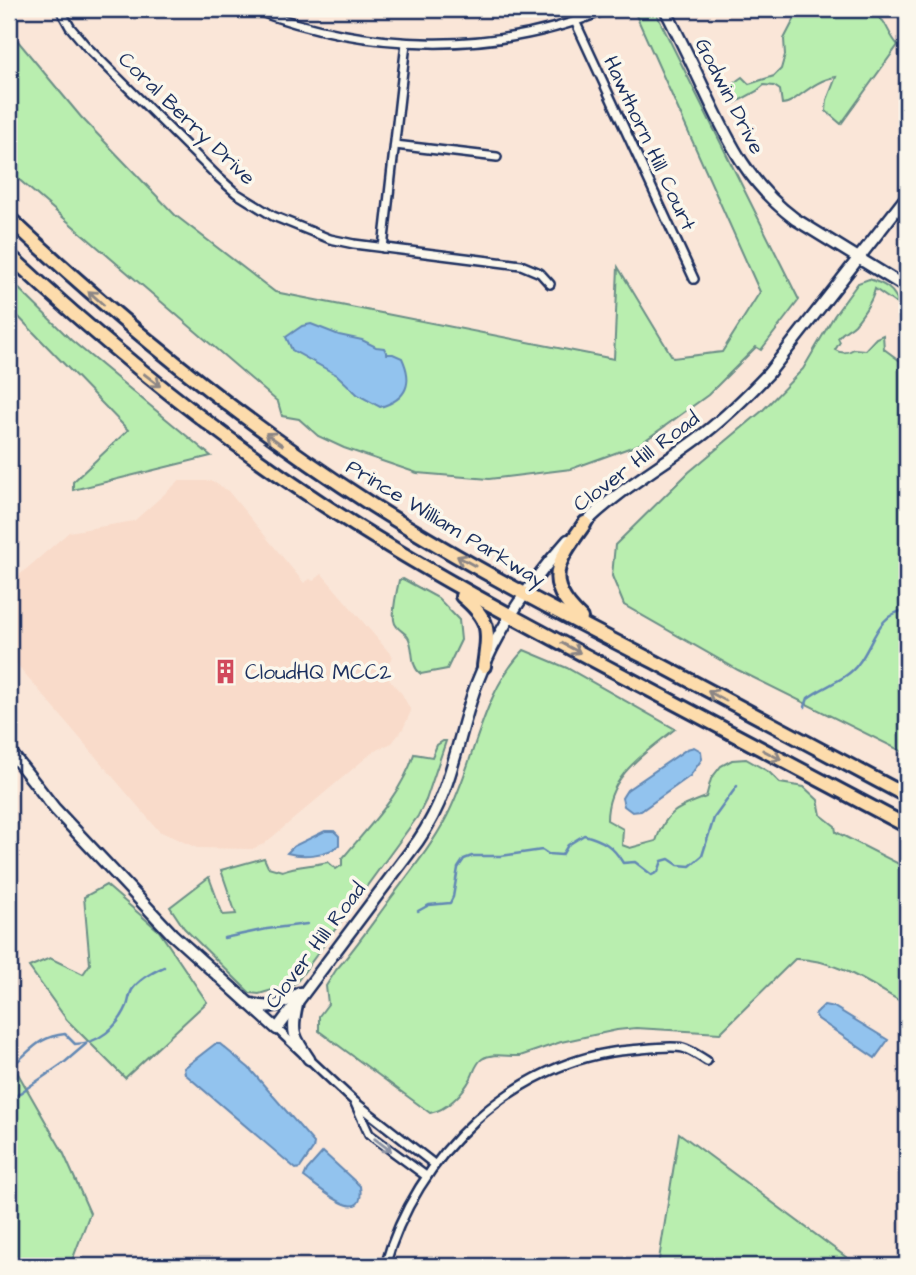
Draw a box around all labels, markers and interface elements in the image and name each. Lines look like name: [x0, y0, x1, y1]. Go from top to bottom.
street label: Godwin Drive: [688, 33, 771, 159]
street label: Coral Berry Drive: [110, 45, 262, 193]
street label: Hawthorn Hill Court: [596, 51, 703, 236]
one-way arrow: [87, 290, 105, 306]
one-way arrow: [143, 372, 161, 388]
street label: Clover Hill Road: [567, 404, 706, 519]
one-way arrow: [265, 432, 284, 446]
street label: Prince William Parkway: [340, 452, 551, 596]
one-way arrow: [456, 554, 477, 567]
one-way arrow: [560, 642, 581, 656]
building icon: CloudHQ MCC2: [211, 658, 239, 686]
place label: CloudHQ MCC2: [245, 658, 392, 687]
one-way arrow: [707, 688, 728, 702]
one-way arrow: [761, 748, 782, 762]
street label: Clover Hill Road: [258, 876, 373, 1014]
one-way arrow: [373, 1138, 392, 1152]

